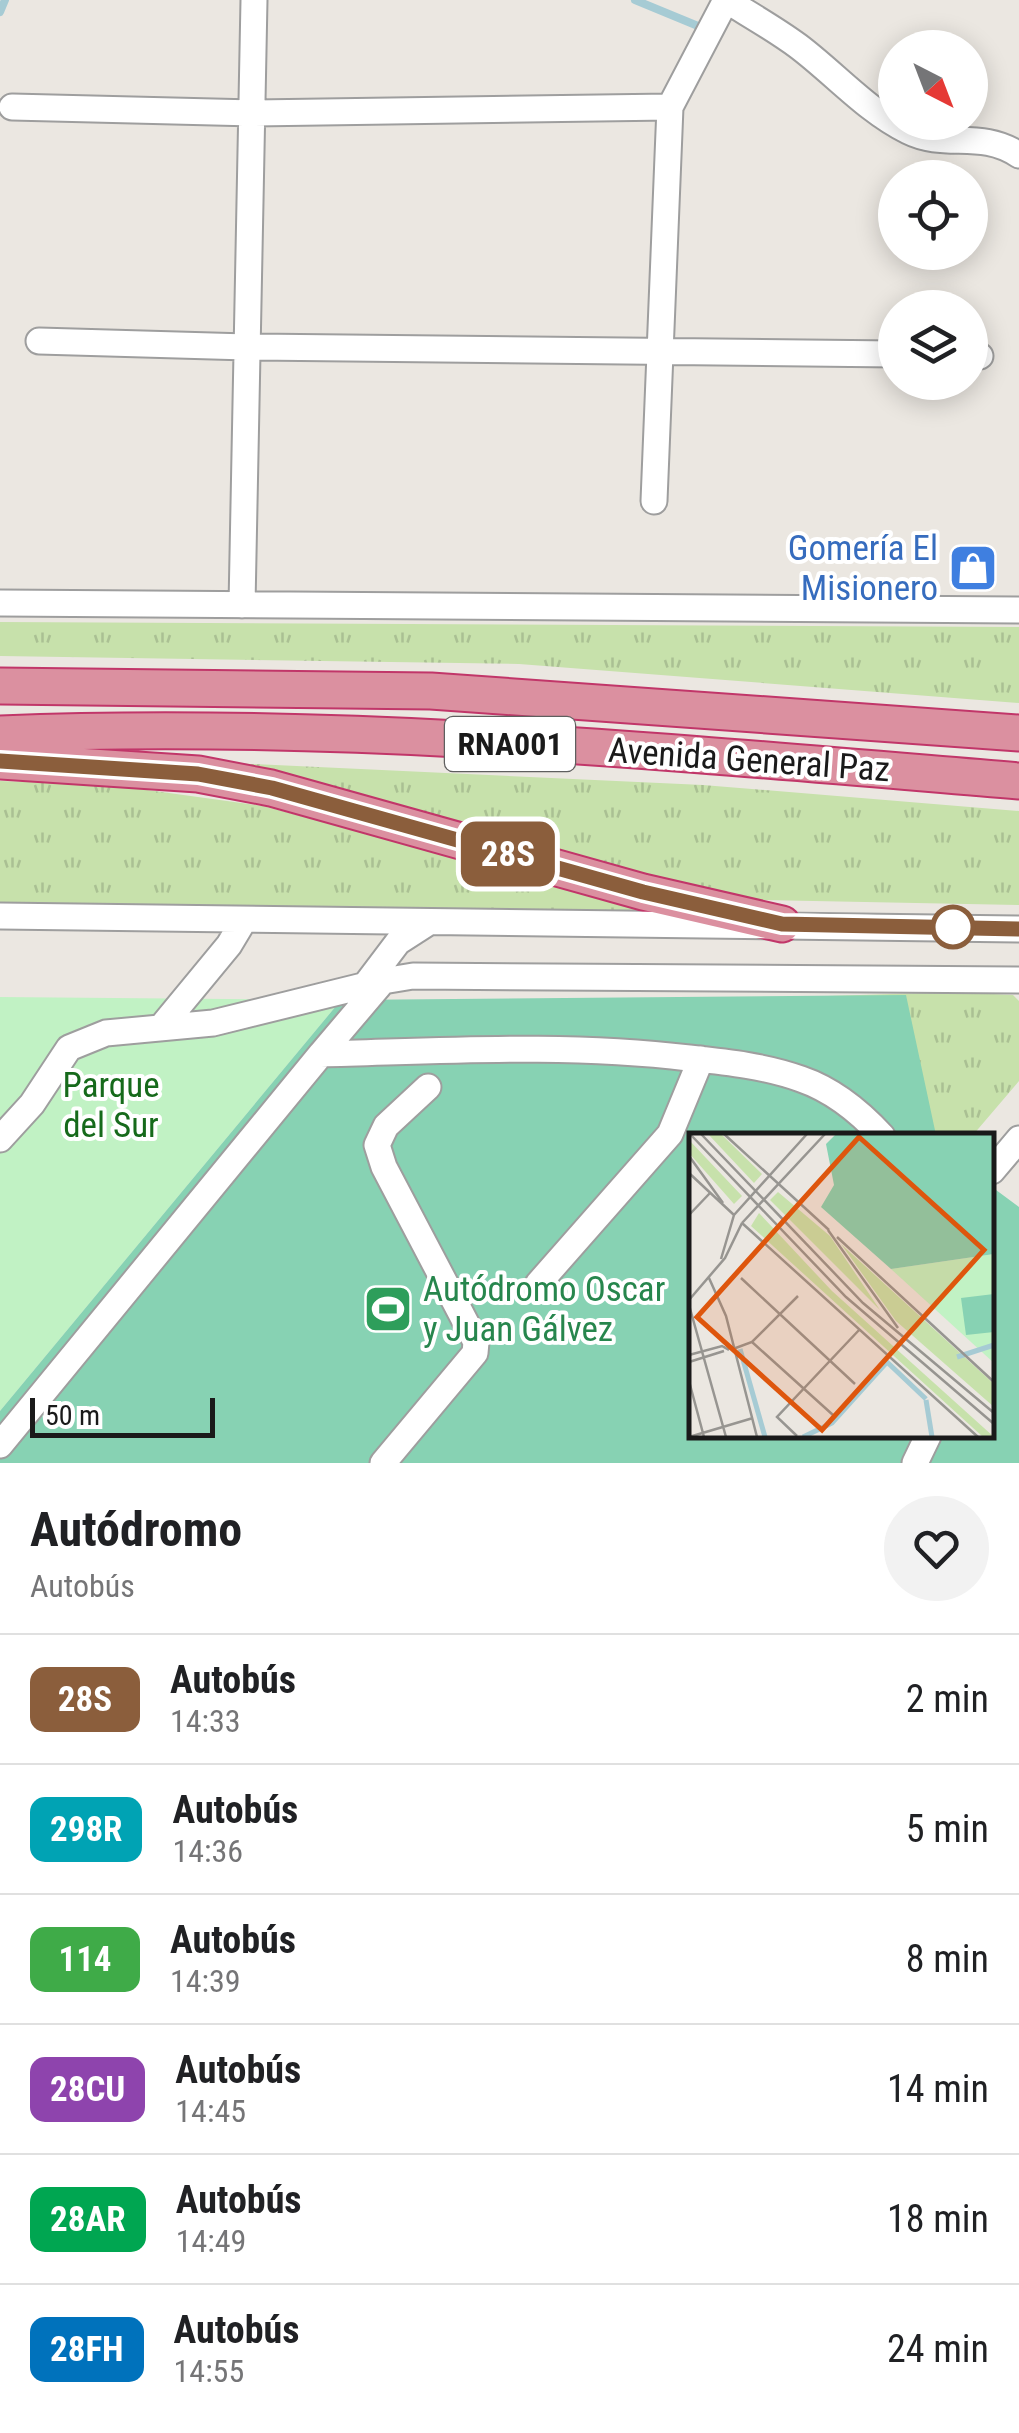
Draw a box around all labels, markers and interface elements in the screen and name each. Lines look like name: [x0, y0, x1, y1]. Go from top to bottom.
north arrow: [878, 30, 988, 140]
map controls: [878, 30, 988, 400]
button: locate: [878, 160, 988, 270]
button: layers: [878, 290, 988, 400]
place label: Gomería El Misionero: [788, 528, 938, 609]
shop icon: Gomería El Misionero: [947, 542, 999, 594]
road number: RNA001: [445, 717, 575, 771]
street label: Avenida General Paz: [607, 730, 891, 790]
line badge: 28S: [450, 822, 566, 886]
text: 28S: [481, 834, 535, 875]
unlabelled marker: [932, 906, 974, 948]
park label: Parque del Sur: [62, 1065, 160, 1146]
inset map: [689, 1133, 994, 1438]
place label: Autódromo Oscar y Juan Gálvez: [423, 1269, 665, 1350]
sports icon: Autódromo Oscar y Juan Gálvez: [362, 1283, 414, 1335]
scale bar: [30, 1393, 215, 1438]
text: 50 m: [45, 1399, 100, 1432]
button: heart: [884, 1496, 989, 1601]
text: Autódromo: [30, 1501, 242, 1558]
text: Autobús: [30, 1567, 135, 1605]
text: Autobús: [170, 1658, 296, 1702]
text: 2 min: [906, 1677, 989, 1721]
text: 28S: [58, 1679, 112, 1720]
text: 14:33: [170, 1702, 241, 1740]
text: Autobús: [172, 1788, 298, 1832]
text: 5 min: [906, 1807, 989, 1851]
text: 298R: [50, 1809, 122, 1850]
text: 14:36: [172, 1832, 243, 1870]
text: Autobús: [170, 1918, 296, 1962]
text: 8 min: [906, 1937, 989, 1981]
text: 114: [58, 1939, 112, 1980]
text: 14:39: [170, 1962, 241, 2000]
text: Autobús: [175, 2048, 301, 2092]
text: 14 min: [887, 2067, 989, 2111]
text: 28CU: [50, 2069, 125, 2110]
text: 14:45: [175, 2092, 246, 2130]
text: Autobús: [176, 2178, 302, 2222]
text: 18 min: [887, 2197, 989, 2241]
text: 28AR: [50, 2199, 126, 2240]
text: 14:49: [176, 2222, 246, 2260]
text: Autobús: [174, 2308, 299, 2352]
text: 24 min: [887, 2327, 989, 2371]
text: 28FH: [50, 2329, 124, 2370]
text: 14:55: [174, 2352, 244, 2390]

